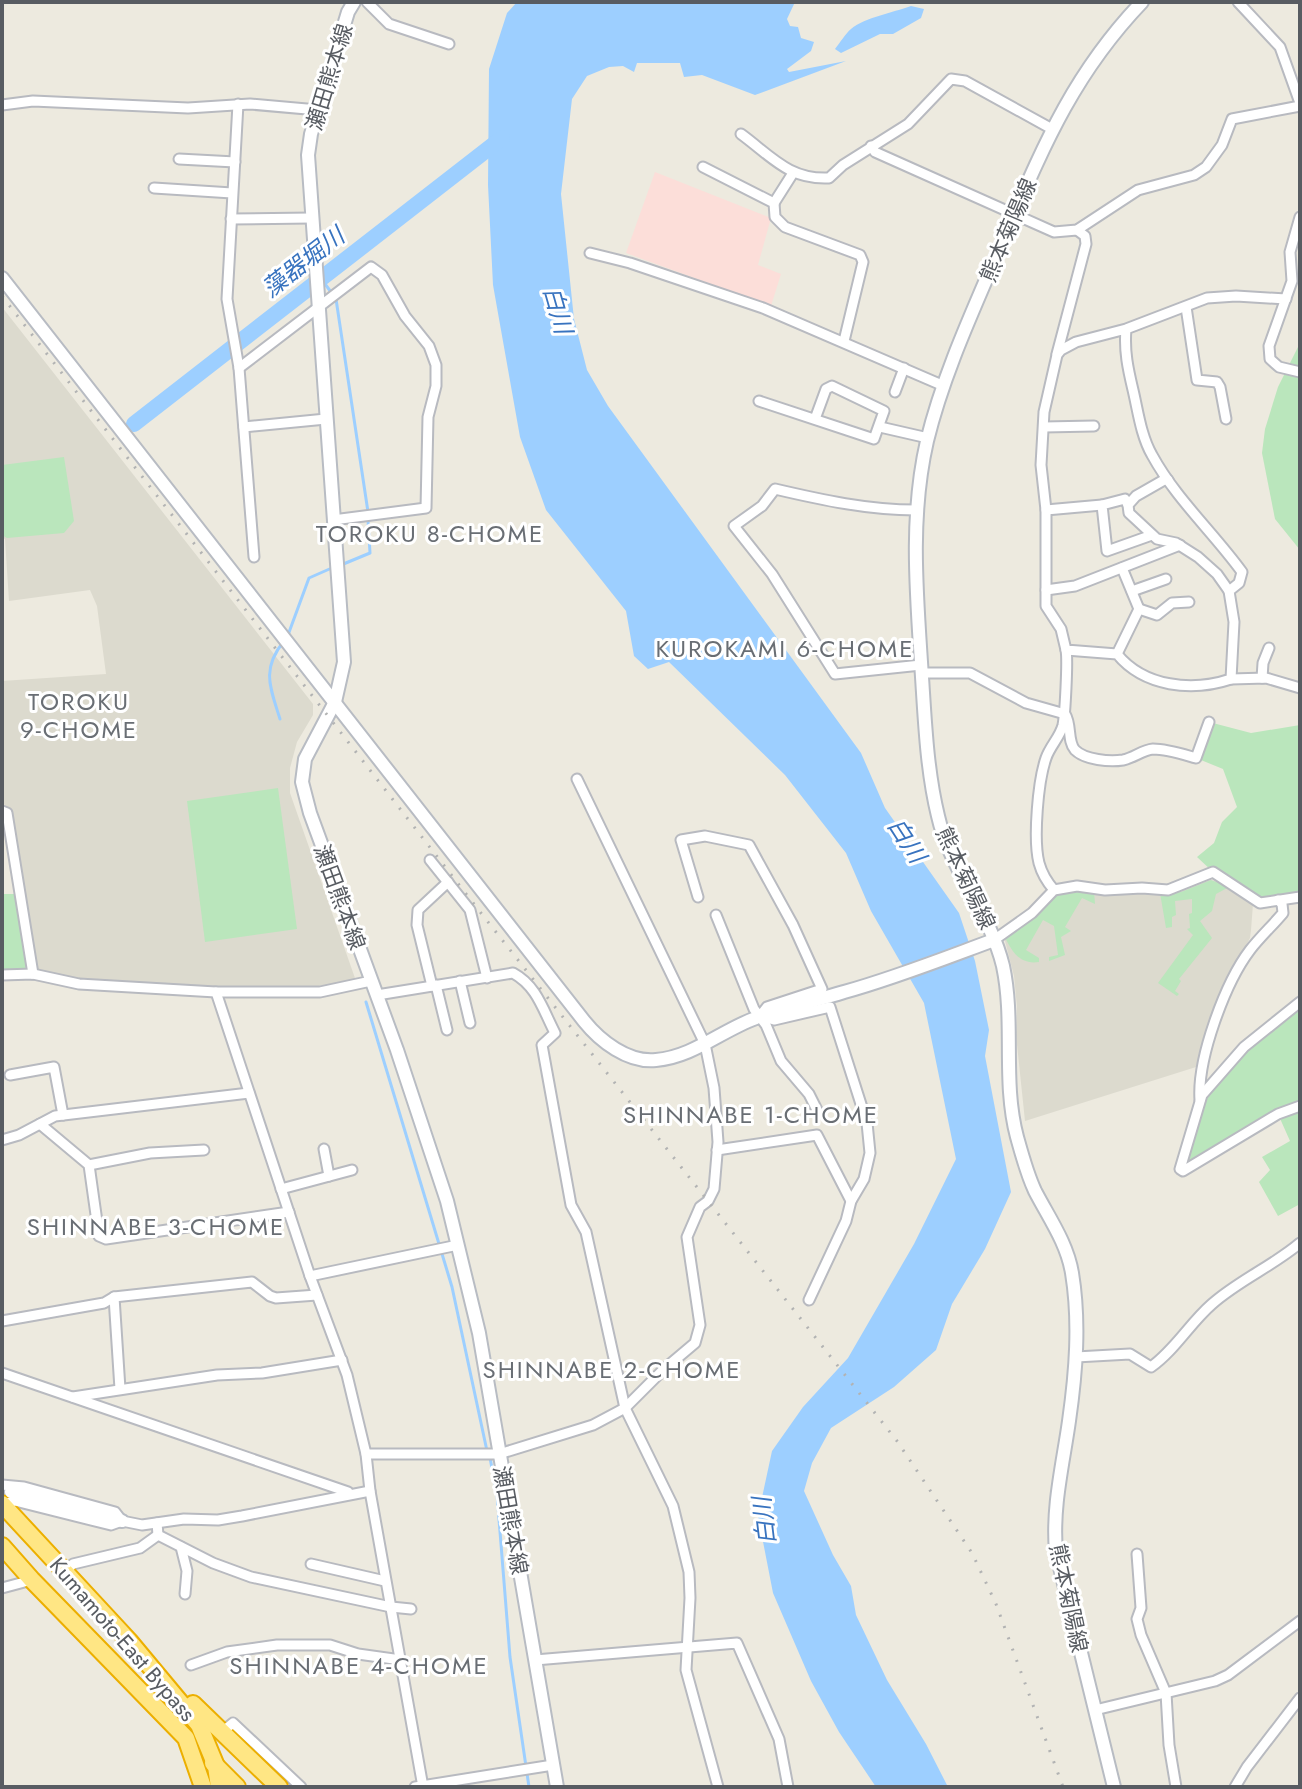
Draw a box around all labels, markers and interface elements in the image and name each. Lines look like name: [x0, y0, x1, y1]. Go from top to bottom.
street label: 瀬田熊本線: [298, 20, 360, 134]
street label: 熊本菊陽線: [972, 173, 1044, 287]
water label: 藻器堀川: [254, 217, 354, 305]
water label: 白川: [535, 282, 582, 341]
district label: TOROKU 8-CHOME: [316, 516, 544, 551]
district label: KUROKAMI 6-CHOME: [656, 631, 914, 666]
district label: TOROKU 9-CHOME: [20, 684, 138, 747]
water label: 白川: [879, 810, 936, 872]
street label: 熊本菊陽線: [928, 821, 1004, 935]
street label: 瀬田熊本線: [306, 840, 374, 954]
district label: SHINNABE 1-CHOME: [623, 1097, 879, 1132]
district label: SHINNABE 3-CHOME: [27, 1209, 285, 1244]
district label: SHINNABE 2-CHOME: [483, 1352, 741, 1387]
street label: 瀬田熊本線: [486, 1463, 536, 1577]
water label: 白川: [743, 1492, 784, 1547]
street label: 熊本菊陽線: [1042, 1541, 1096, 1655]
street label: Kumamoto-East Bypass: [43, 1550, 204, 1728]
district label: SHINNABE 4-CHOME: [229, 1648, 489, 1683]

